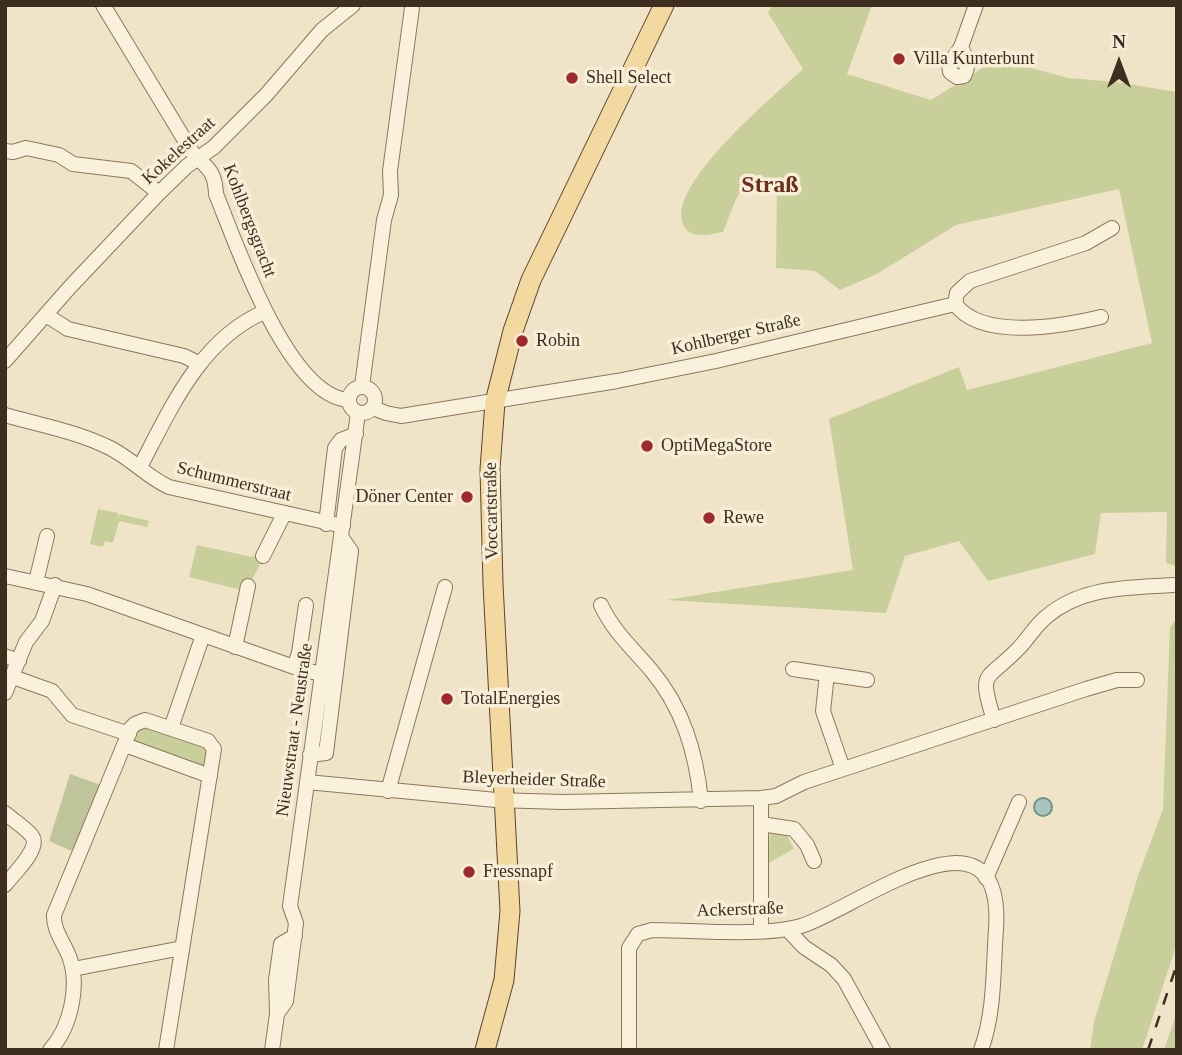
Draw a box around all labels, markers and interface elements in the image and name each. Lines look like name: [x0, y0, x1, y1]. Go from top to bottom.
north arrow: [1084, 28, 1154, 98]
text: N: [1112, 31, 1126, 52]
place label: Villa Kunterbunt: [913, 48, 1034, 70]
marker: Villa Kunterbunt: [891, 51, 907, 67]
place label: Shell Select: [586, 67, 671, 89]
marker: Shell Select: [564, 70, 580, 86]
street label: Kokelestraat: [138, 113, 220, 189]
street label: Kohlbergsgracht: [217, 161, 281, 281]
district label: Straß: [741, 172, 799, 200]
street label: Kohlberger Straße: [669, 310, 803, 360]
place label: Robin: [536, 330, 580, 352]
marker: Robin: [514, 333, 530, 349]
place label: OptiMegaStore: [661, 435, 772, 457]
marker: OptiMegaStore: [639, 438, 655, 454]
street label: Schummerstraat: [175, 457, 293, 507]
street label: Voccartstraße: [480, 462, 504, 560]
place label: Döner Center: [356, 486, 453, 508]
marker: Döner Center: [459, 489, 475, 505]
place label: Rewe: [723, 507, 764, 529]
marker: Rewe: [701, 510, 717, 526]
street label: Nieuwstraat - Neustraße: [272, 642, 318, 818]
place label: TotalEnergies: [461, 688, 560, 710]
marker: TotalEnergies: [439, 691, 455, 707]
street label: Bleyerheider Straße: [462, 767, 606, 793]
place label: Fressnapf: [483, 861, 553, 883]
marker: Fressnapf: [461, 864, 477, 880]
street label: Ackerstraße: [696, 898, 784, 922]

